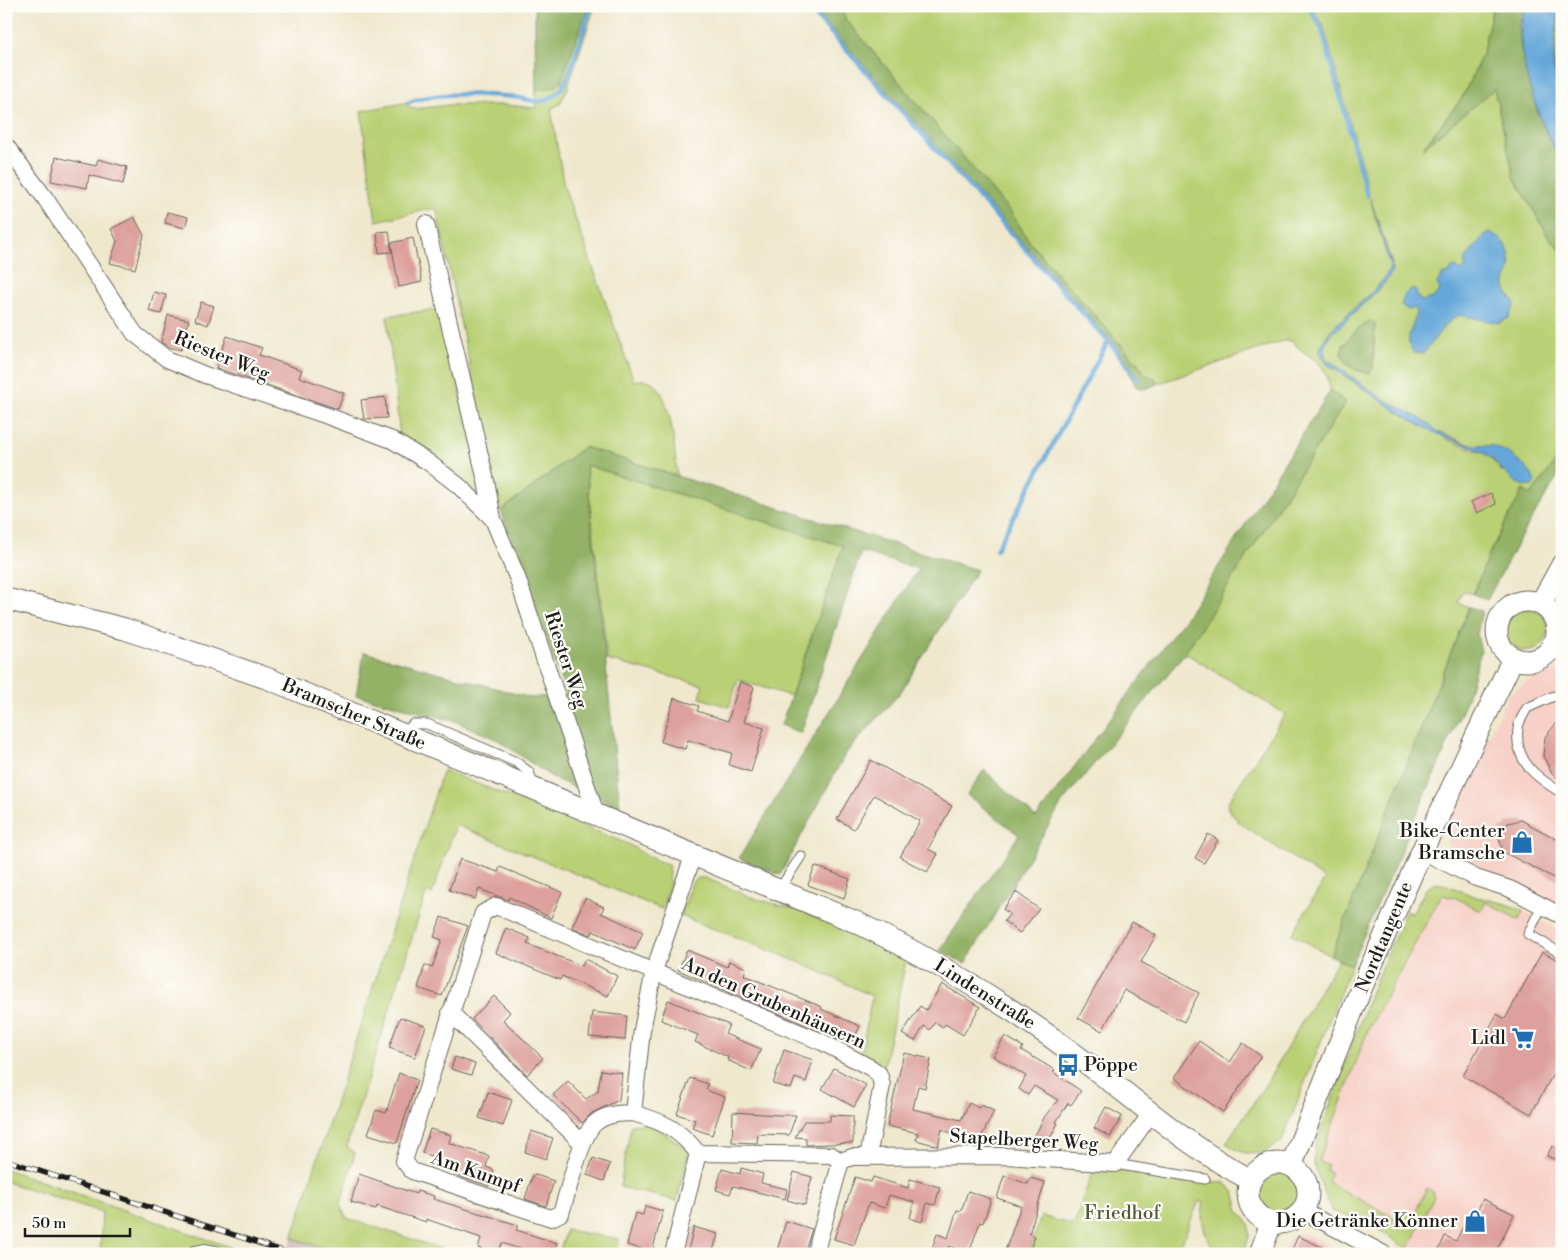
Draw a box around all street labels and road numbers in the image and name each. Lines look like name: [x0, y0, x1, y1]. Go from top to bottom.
street label: Riester Weg: [171, 326, 274, 386]
street label: Riester Weg: [539, 608, 593, 712]
street label: Bramscher Straße: [277, 672, 430, 755]
street label: Nordtangente: [1350, 878, 1418, 996]
street label: An den Grubenhäusern: [677, 951, 870, 1054]
street label: Lindenstraße: [930, 953, 1040, 1035]
street label: Stapelberger Weg: [949, 1124, 1099, 1156]
street label: Am Kumpf: [427, 1145, 525, 1199]

